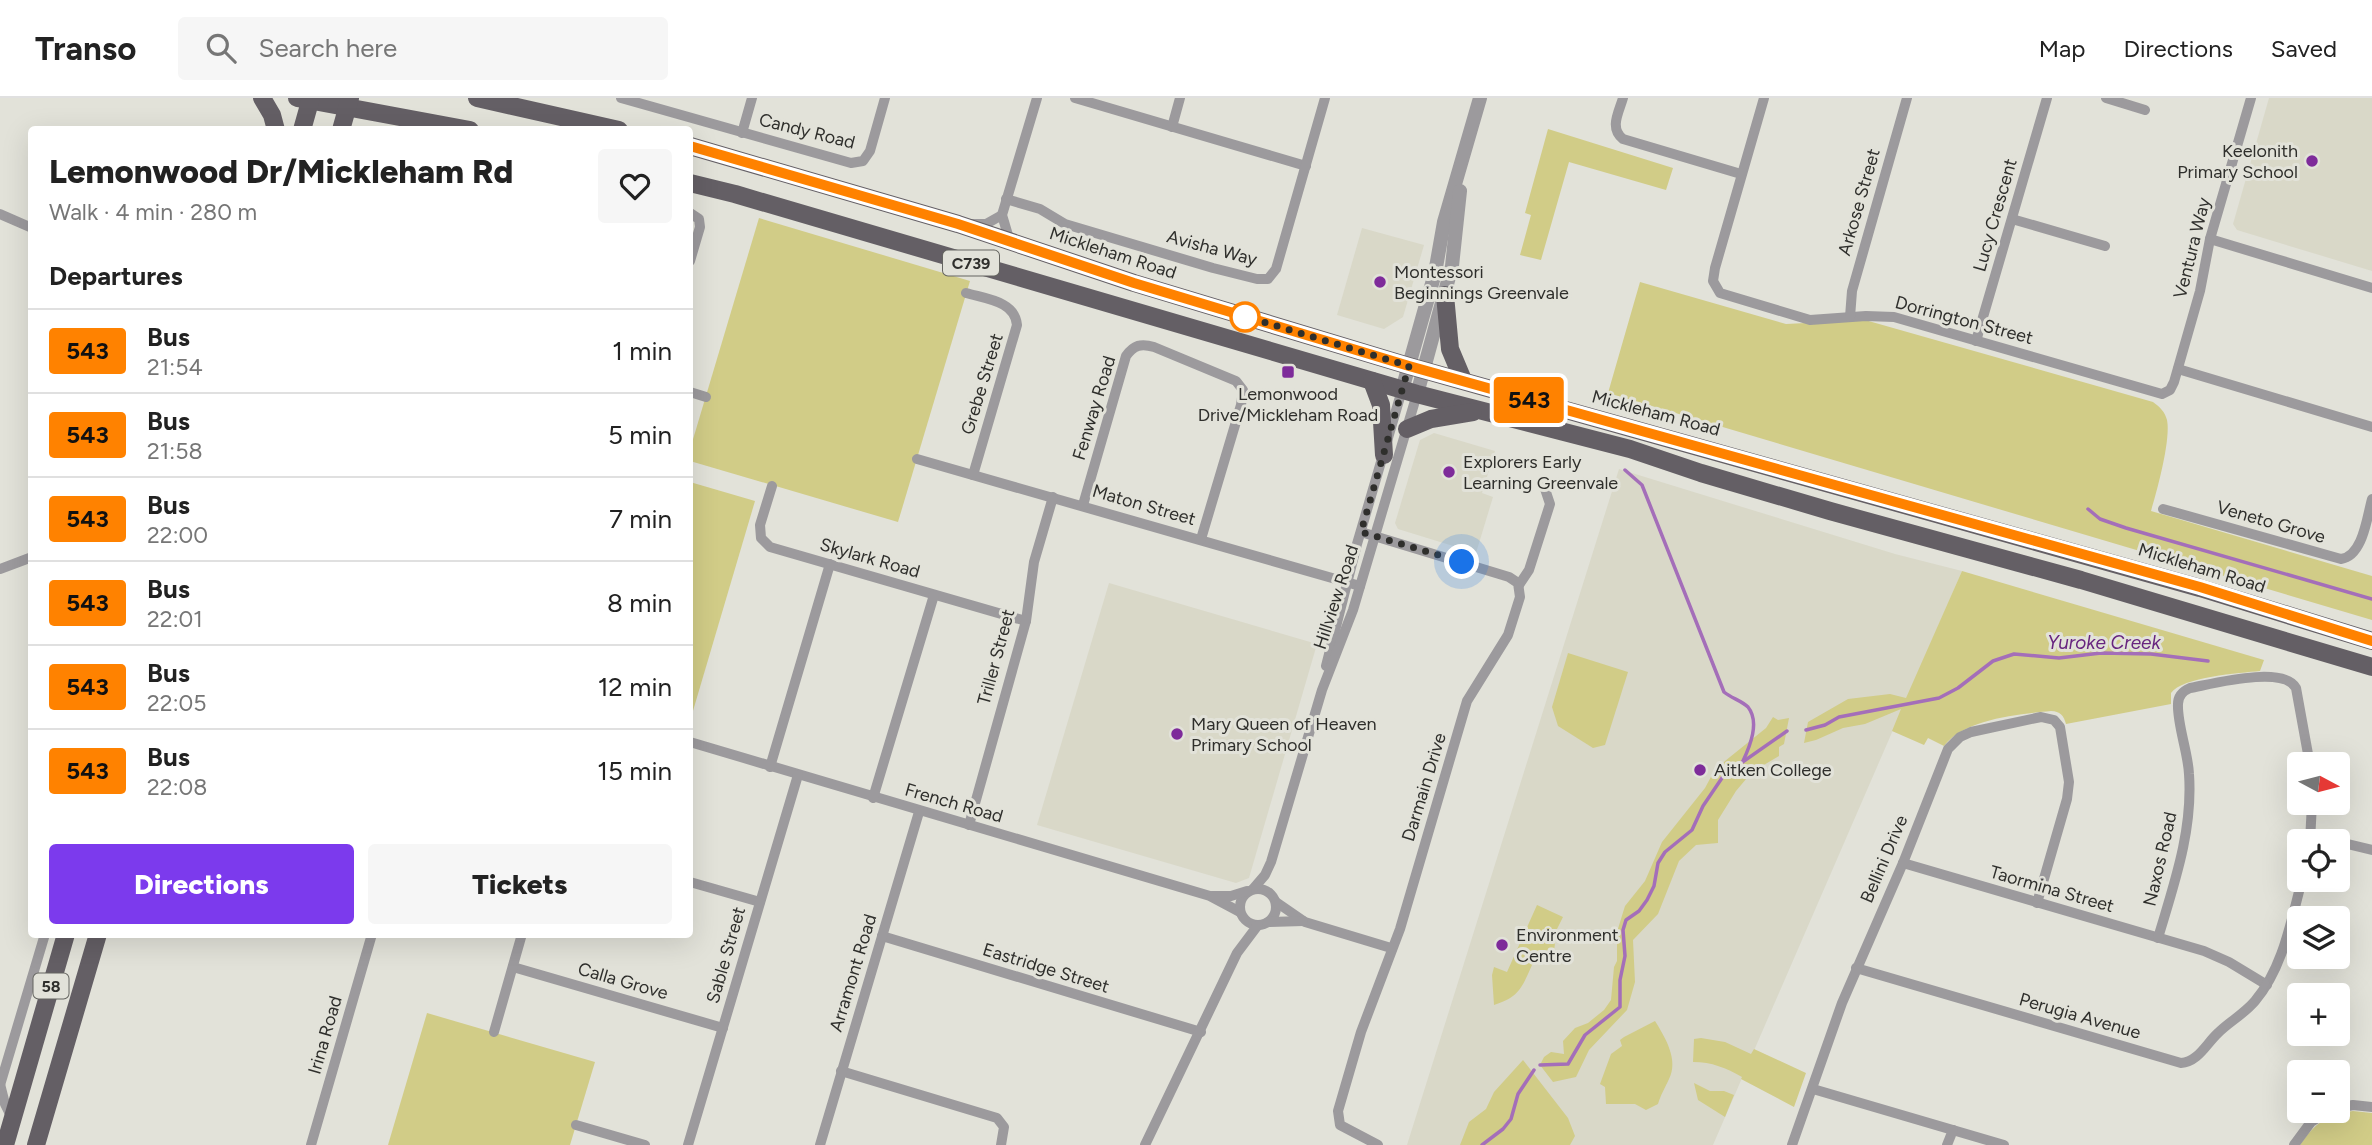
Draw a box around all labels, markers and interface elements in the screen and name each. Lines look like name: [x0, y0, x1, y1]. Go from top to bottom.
search box: [178, 17, 668, 80]
text: Transo: [35, 29, 136, 68]
icon: search: [202, 29, 240, 67]
text: Search here: [258, 32, 397, 64]
text: Map: [2039, 34, 2085, 63]
text: Directions: [2123, 34, 2233, 63]
text: Saved: [2271, 34, 2337, 63]
street label: Candy Road: [757, 108, 857, 154]
place label: Keelonith Primary School: [2177, 140, 2298, 183]
street label: Arkose Street: [1833, 146, 1885, 258]
button: heart: [598, 149, 672, 223]
text: Lemonwood Dr/Mickleham Rd: [49, 152, 513, 191]
marker: Keelonith Primary School: [2304, 153, 2320, 169]
street label: Lucy Crescent: [1968, 156, 2022, 274]
street label: Ventura Way: [2169, 195, 2215, 301]
text: Walk · 4 min · 280 m: [49, 198, 257, 226]
street label: Mickleham Road: [1047, 222, 1179, 284]
street label: Avisha Way: [1164, 225, 1260, 271]
road number: C739: [943, 251, 999, 276]
text: Departures: [49, 260, 183, 292]
place label: Montessori Beginnings Greenvale: [1394, 261, 1569, 304]
marker: Montessori Beginnings Greenvale: [1372, 274, 1388, 290]
street label: Dorrington Street: [1893, 291, 2036, 349]
unlabelled marker: [1230, 302, 1260, 332]
text: Bus: [147, 321, 190, 353]
street label: Grebe Street: [956, 330, 1008, 437]
text: 1 min: [612, 335, 672, 367]
text: 543: [66, 336, 109, 365]
text: 21:54: [147, 353, 203, 381]
street label: Fenway Road: [1068, 353, 1120, 463]
marker: Lemonwood Drive/Mickleham Road: [1280, 364, 1296, 380]
line badge: 543: [1489, 377, 1569, 423]
place label: Lemonwood Drive/Mickleham Road: [1198, 383, 1378, 426]
text: 543: [1508, 385, 1550, 414]
street label: Mickleham Road: [1589, 385, 1723, 441]
text: Bus: [147, 405, 190, 437]
text: 5 min: [608, 419, 672, 451]
text: 543: [66, 420, 109, 449]
text: 21:58: [147, 437, 203, 465]
place label: Explorers Early Learning Greenvale: [1463, 451, 1618, 494]
marker: Explorers Early Learning Greenvale: [1441, 464, 1457, 480]
street label: Maton Street: [1090, 480, 1198, 530]
text: Bus: [147, 489, 190, 521]
street label: Veneto Grove: [2214, 496, 2328, 548]
text: 7 min: [609, 503, 672, 535]
text: 543: [66, 504, 109, 533]
text: 22:00: [147, 521, 208, 549]
street label: Skylark Road: [817, 533, 923, 583]
street label: Mickleham Road: [2136, 538, 2268, 598]
street label: Hillview Road: [1309, 542, 1363, 652]
your location: [1444, 544, 1479, 579]
text: Bus: [147, 573, 190, 605]
text: 8 min: [607, 587, 672, 619]
text: 543: [66, 588, 109, 617]
text: 22:01: [147, 605, 203, 633]
street label: Triller Street: [973, 607, 1019, 707]
water label: Yuroke Creek: [2047, 631, 2161, 654]
text: Bus: [147, 657, 190, 689]
text: 12 min: [598, 671, 672, 703]
text: 543: [66, 672, 109, 701]
text: 22:05: [147, 689, 207, 717]
place label: Mary Queen of Heaven Primary School: [1191, 713, 1377, 756]
marker: Mary Queen of Heaven Primary School: [1169, 726, 1185, 742]
street label: Darmain Drive: [1397, 730, 1451, 844]
text: Bus: [147, 741, 190, 773]
north arrow: [2287, 752, 2350, 816]
map controls: [2287, 752, 2350, 1123]
text: 15 min: [597, 755, 672, 787]
text: 543: [66, 756, 109, 785]
place label: Aitken College: [1714, 759, 1832, 781]
marker: Aitken College: [1692, 762, 1708, 778]
text: 22:08: [147, 773, 207, 801]
street label: French Road: [902, 778, 1006, 828]
street label: Naxos Road: [2138, 810, 2182, 908]
street label: Bellini Drive: [1856, 812, 1912, 906]
button: locate: [2287, 829, 2350, 892]
button: Directions: [49, 844, 354, 924]
button: Tickets: [368, 844, 672, 924]
street label: Taormina Street: [1987, 861, 2117, 917]
street label: Sable Street: [702, 904, 750, 1006]
button: layers: [2287, 906, 2350, 969]
street label: Arramont Road: [825, 911, 881, 1035]
place label: Environment Centre: [1516, 924, 1619, 967]
marker: Environment Centre: [1494, 937, 1510, 953]
street label: Eastridge Street: [980, 938, 1112, 998]
street label: Calla Grove: [575, 958, 671, 1004]
road number: 58: [34, 974, 68, 998]
button: +: [2287, 983, 2350, 1046]
street label: Perugia Avenue: [2017, 988, 2143, 1044]
street label: Irina Road: [303, 993, 347, 1077]
button: −: [2287, 1060, 2350, 1123]

